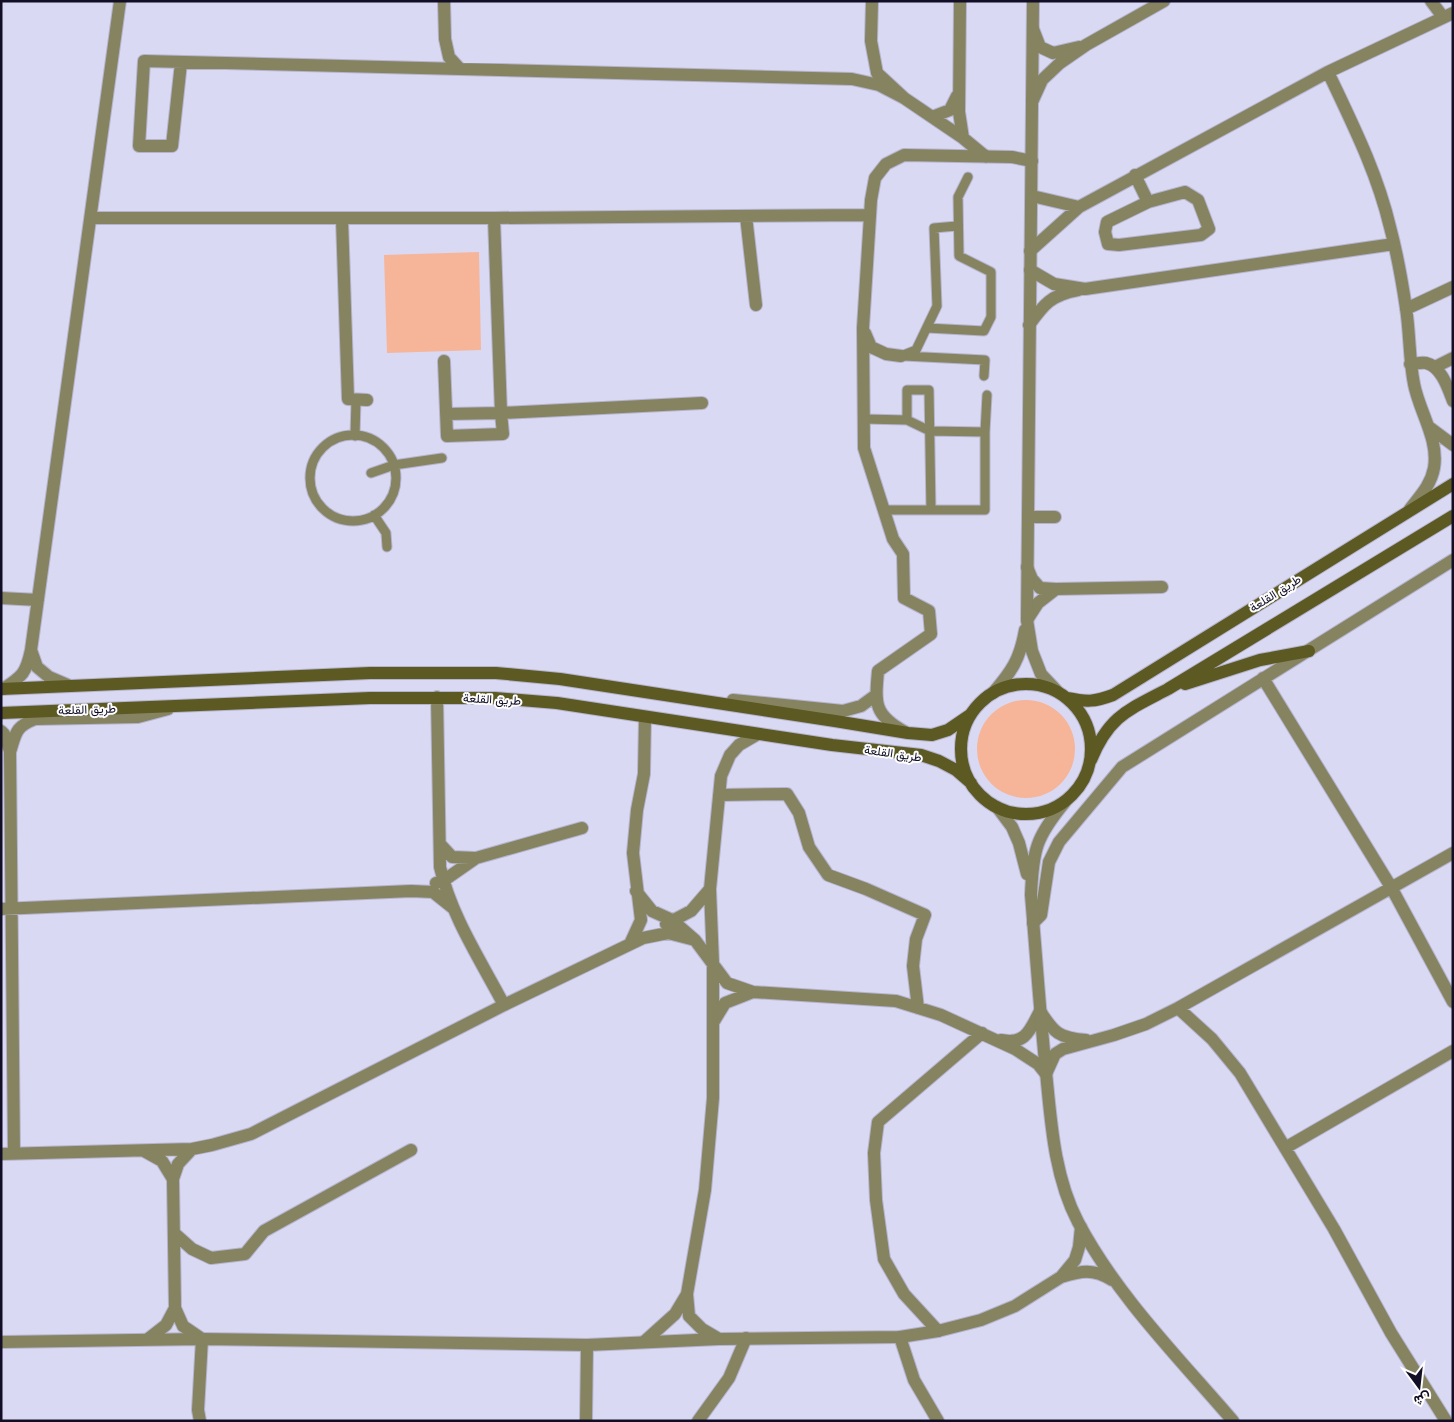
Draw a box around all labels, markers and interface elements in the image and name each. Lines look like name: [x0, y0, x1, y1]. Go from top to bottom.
street label: طريق القلعة: [1246, 571, 1304, 616]
street label: طريق القلعة: [463, 690, 522, 709]
street label: طريق القلعة: [58, 700, 116, 719]
street label: طريق القلعة: [863, 742, 923, 765]
north arrow: [1394, 1362, 1444, 1412]
text: ش: [1412, 1389, 1433, 1410]

